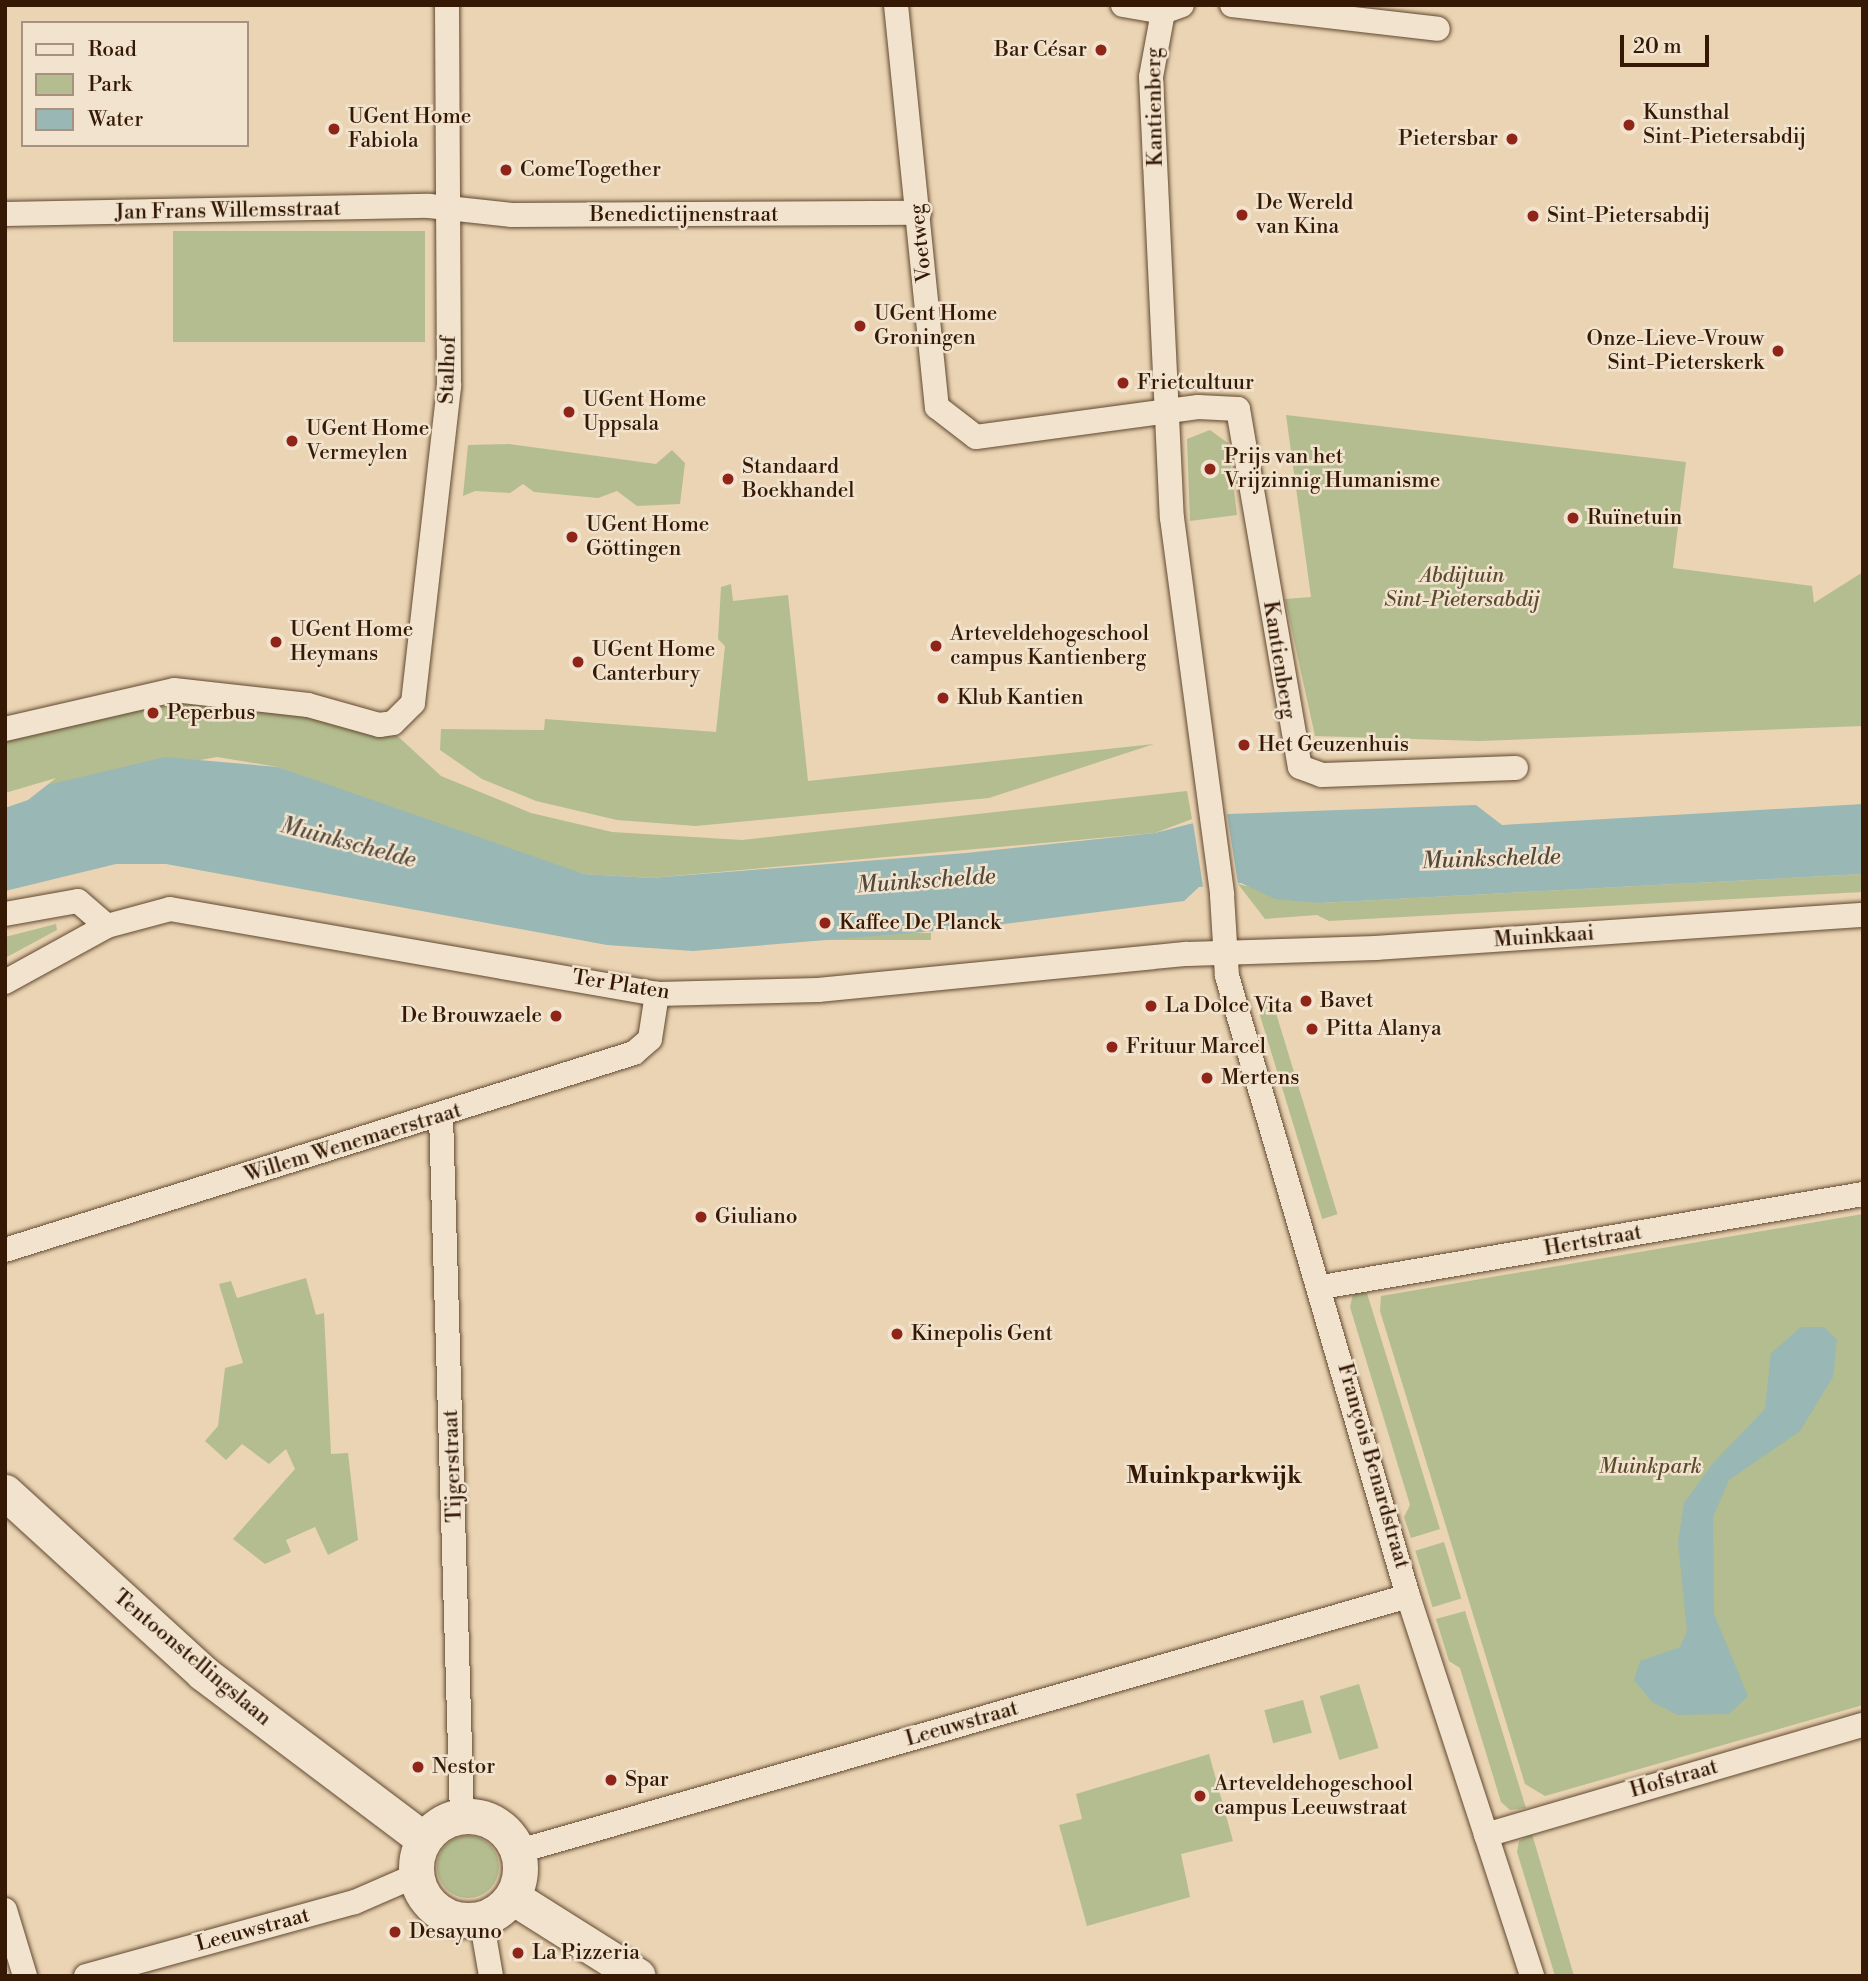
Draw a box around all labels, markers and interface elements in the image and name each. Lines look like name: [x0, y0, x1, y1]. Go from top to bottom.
legend: [21, 21, 248, 147]
scale bar: [1623, 21, 1712, 65]
text: 20 m: [1633, 34, 1682, 60]
text: Road: [88, 37, 137, 63]
place label: Bar César: [994, 37, 1087, 63]
marker: Bar César: [1093, 42, 1109, 58]
street label: Kantienberg: [1141, 47, 1169, 167]
text: Park: [88, 72, 132, 98]
place label: Kunsthal Sint-Pietersabdij: [1643, 100, 1806, 150]
place label: UGent Home Fabiola: [348, 104, 471, 154]
text: Water: [88, 107, 143, 133]
marker: Kunsthal Sint-Pietersabdij: [1621, 117, 1637, 133]
marker: UGent Home Fabiola: [326, 121, 342, 137]
place label: Pietersbar: [1398, 126, 1498, 152]
marker: Pietersbar: [1504, 131, 1520, 147]
place label: ComeTogether: [520, 157, 661, 183]
marker: ComeTogether: [498, 162, 514, 178]
place label: De Wereld van Kina: [1256, 190, 1353, 240]
street label: Jan Frans Willemsstraat: [115, 196, 341, 226]
street label: Benedictijnenstraat: [590, 202, 778, 228]
street label: Voetweg: [904, 203, 938, 283]
place label: Sint-Pietersabdij: [1547, 203, 1710, 229]
marker: De Wereld van Kina: [1234, 207, 1250, 223]
marker: Sint-Pietersabdij: [1525, 208, 1541, 224]
place label: UGent Home Groningen: [874, 301, 997, 351]
marker: UGent Home Groningen: [852, 318, 868, 334]
place label: Onze-Lieve-Vrouw Sint-Pieterskerk: [1586, 326, 1764, 376]
street label: Stalhof: [434, 335, 462, 405]
marker: Onze-Lieve-Vrouw Sint-Pieterskerk: [1770, 343, 1786, 359]
place label: Frietcultuur: [1137, 370, 1254, 396]
marker: Frietcultuur: [1115, 375, 1131, 391]
place label: UGent Home Uppsala: [583, 387, 706, 437]
marker: UGent Home Uppsala: [561, 404, 577, 420]
place label: UGent Home Vermeylen: [306, 416, 429, 466]
marker: UGent Home Vermeylen: [284, 433, 300, 449]
place label: Prijs van het Vrijzinnig Humanisme: [1224, 444, 1440, 494]
place label: Standaard Boekhandel: [742, 454, 855, 504]
marker: Prijs van het Vrijzinnig Humanisme: [1202, 461, 1218, 477]
marker: Standaard Boekhandel: [720, 471, 736, 487]
place label: Ruïnetuin: [1587, 505, 1682, 531]
marker: Ruïnetuin: [1565, 510, 1581, 526]
place label: UGent Home Göttingen: [586, 512, 709, 562]
marker: UGent Home Göttingen: [564, 529, 580, 545]
park label: Abdijtuin Sint-Pietersabdij: [1384, 563, 1540, 613]
street label: Kantienberg: [1257, 599, 1301, 721]
place label: UGent Home Heymans: [290, 617, 413, 667]
place label: Arteveldehogeschool campus Kantienberg: [950, 621, 1149, 671]
marker: UGent Home Heymans: [268, 634, 284, 650]
place label: UGent Home Canterbury: [592, 637, 715, 687]
marker: Arteveldehogeschool campus Kantienberg: [928, 638, 944, 654]
marker: UGent Home Canterbury: [570, 654, 586, 670]
place label: Klub Kantien: [957, 685, 1084, 711]
marker: Klub Kantien: [935, 690, 951, 706]
place label: Peperbus: [167, 700, 255, 726]
marker: Peperbus: [145, 705, 161, 721]
place label: Het Geuzenhuis: [1258, 732, 1409, 758]
marker: Het Geuzenhuis: [1236, 737, 1252, 753]
water label: Muinkschelde: [277, 812, 419, 874]
water label: Muinkschelde: [1421, 843, 1561, 875]
water label: Muinkschelde: [856, 862, 996, 900]
place label: Kaffee De Planck: [839, 910, 1001, 936]
marker: Kaffee De Planck: [817, 915, 833, 931]
street label: Muinkkaai: [1493, 921, 1595, 953]
street label: Ter Platen: [570, 965, 672, 1005]
place label: Bavet: [1320, 988, 1373, 1014]
place label: La Dolce Vita: [1165, 993, 1293, 1019]
marker: Bavet: [1298, 993, 1314, 1009]
marker: La Dolce Vita: [1143, 998, 1159, 1014]
place label: De Brouwzaele: [401, 1003, 542, 1029]
marker: De Brouwzaele: [548, 1008, 564, 1024]
place label: Pitta Alanya: [1326, 1016, 1442, 1042]
marker: Pitta Alanya: [1304, 1021, 1320, 1037]
place label: Frituur Marcel: [1126, 1034, 1266, 1060]
marker: Frituur Marcel: [1104, 1039, 1120, 1055]
place label: Mertens: [1221, 1065, 1299, 1091]
marker: Mertens: [1199, 1070, 1215, 1086]
street label: Willem Wenemaerstraat: [241, 1098, 465, 1188]
place label: Giuliano: [715, 1204, 797, 1230]
marker: Giuliano: [693, 1209, 709, 1225]
street label: Hertstraat: [1542, 1220, 1644, 1262]
place label: Kinepolis Gent: [911, 1321, 1053, 1347]
marker: Kinepolis Gent: [889, 1326, 905, 1342]
street label: François Benardstraat: [1332, 1360, 1414, 1572]
street label: Tijgerstraat: [438, 1409, 468, 1523]
park label: Muinkpark: [1599, 1454, 1701, 1480]
district label: Muinkparkwijk: [1126, 1463, 1302, 1491]
street label: Tentoonstellingslaan: [108, 1585, 276, 1731]
street label: Leeuwstraat: [903, 1696, 1021, 1752]
place label: Nestor: [432, 1754, 495, 1780]
street label: Hofstraat: [1627, 1754, 1721, 1804]
marker: Nestor: [410, 1759, 426, 1775]
place label: Spar: [625, 1767, 669, 1793]
place label: Arteveldehogeschool campus Leeuwstraat: [1214, 1771, 1413, 1821]
marker: Spar: [603, 1772, 619, 1788]
marker: Arteveldehogeschool campus Leeuwstraat: [1192, 1788, 1208, 1804]
street label: Leeuwstraat: [194, 1903, 312, 1957]
place label: Desayuno: [409, 1919, 502, 1945]
marker: Desayuno: [387, 1924, 403, 1940]
place label: La Pizzeria: [532, 1940, 640, 1966]
marker: La Pizzeria: [510, 1945, 526, 1961]

